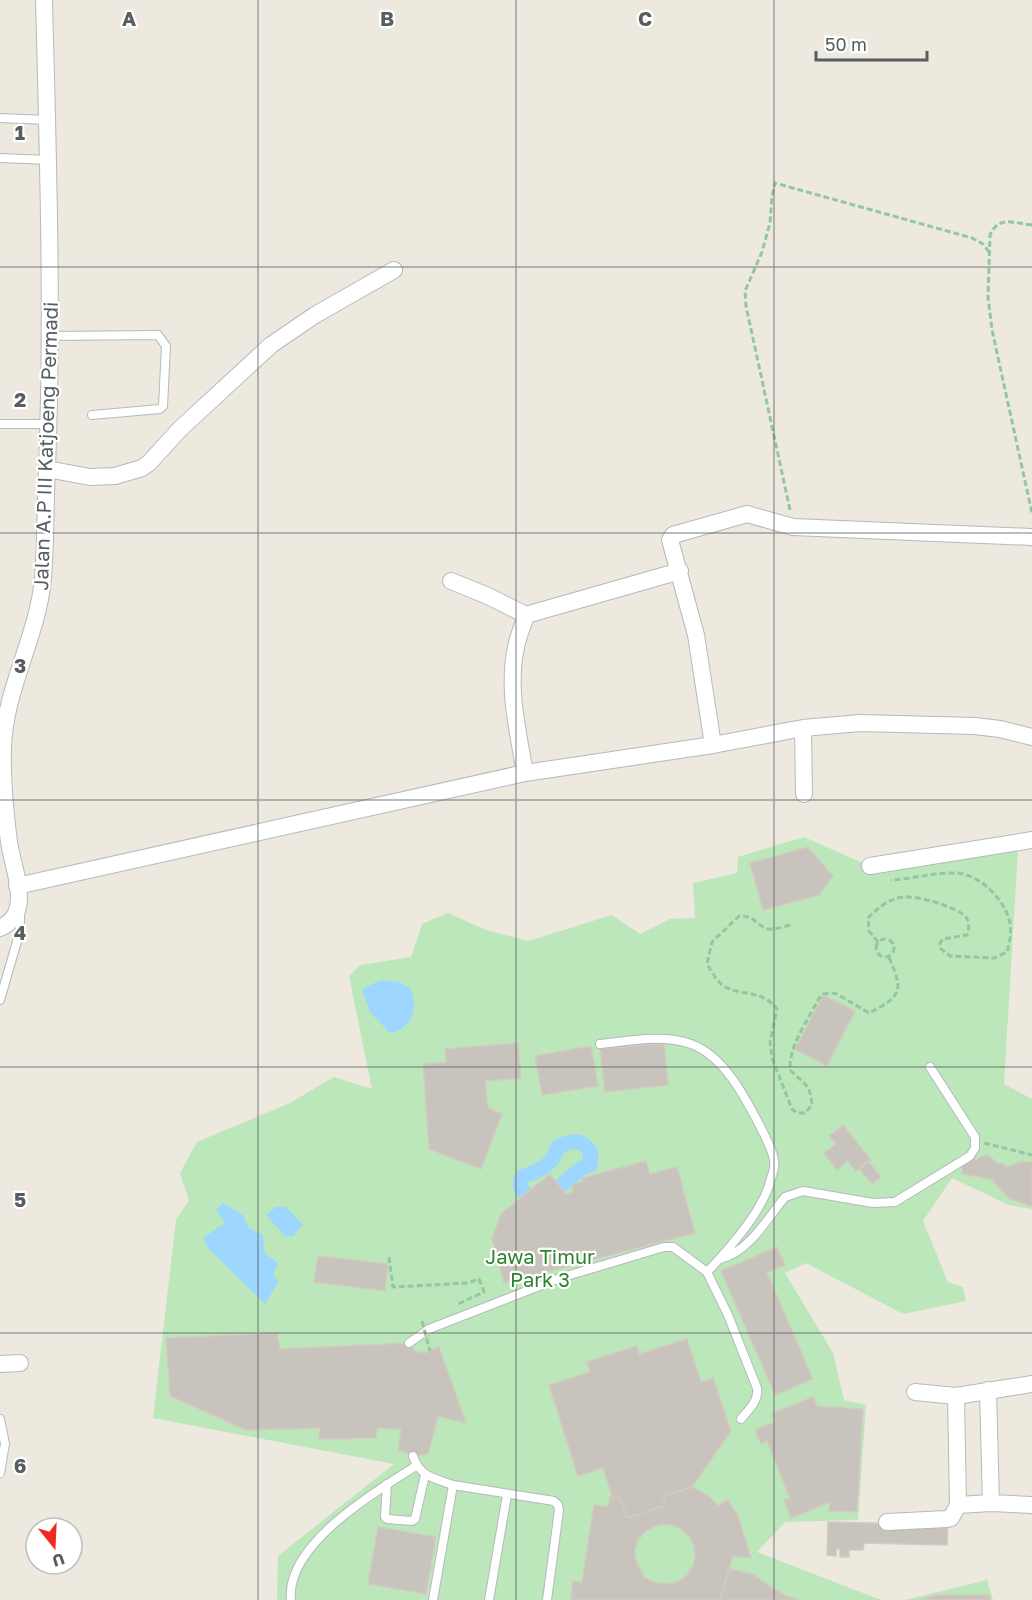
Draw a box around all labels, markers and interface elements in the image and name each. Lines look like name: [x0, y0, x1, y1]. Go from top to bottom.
text: A: [122, 6, 136, 30]
text: B: [380, 6, 394, 30]
text: C: [638, 6, 652, 30]
scale bar: [816, 24, 927, 62]
text: 50 m: [825, 33, 867, 55]
text: 1: [15, 120, 25, 144]
street label: Jalan A.P III Katjoeng Permadi: [28, 301, 62, 591]
text: 2: [14, 387, 26, 411]
text: 3: [14, 653, 26, 677]
text: 4: [14, 920, 26, 944]
text: 5: [14, 1187, 26, 1211]
park label: Jawa Timur Park 3: [485, 1244, 595, 1291]
text: 6: [14, 1453, 26, 1477]
north arrow: [24, 1516, 84, 1576]
text: U: [50, 1549, 67, 1572]

